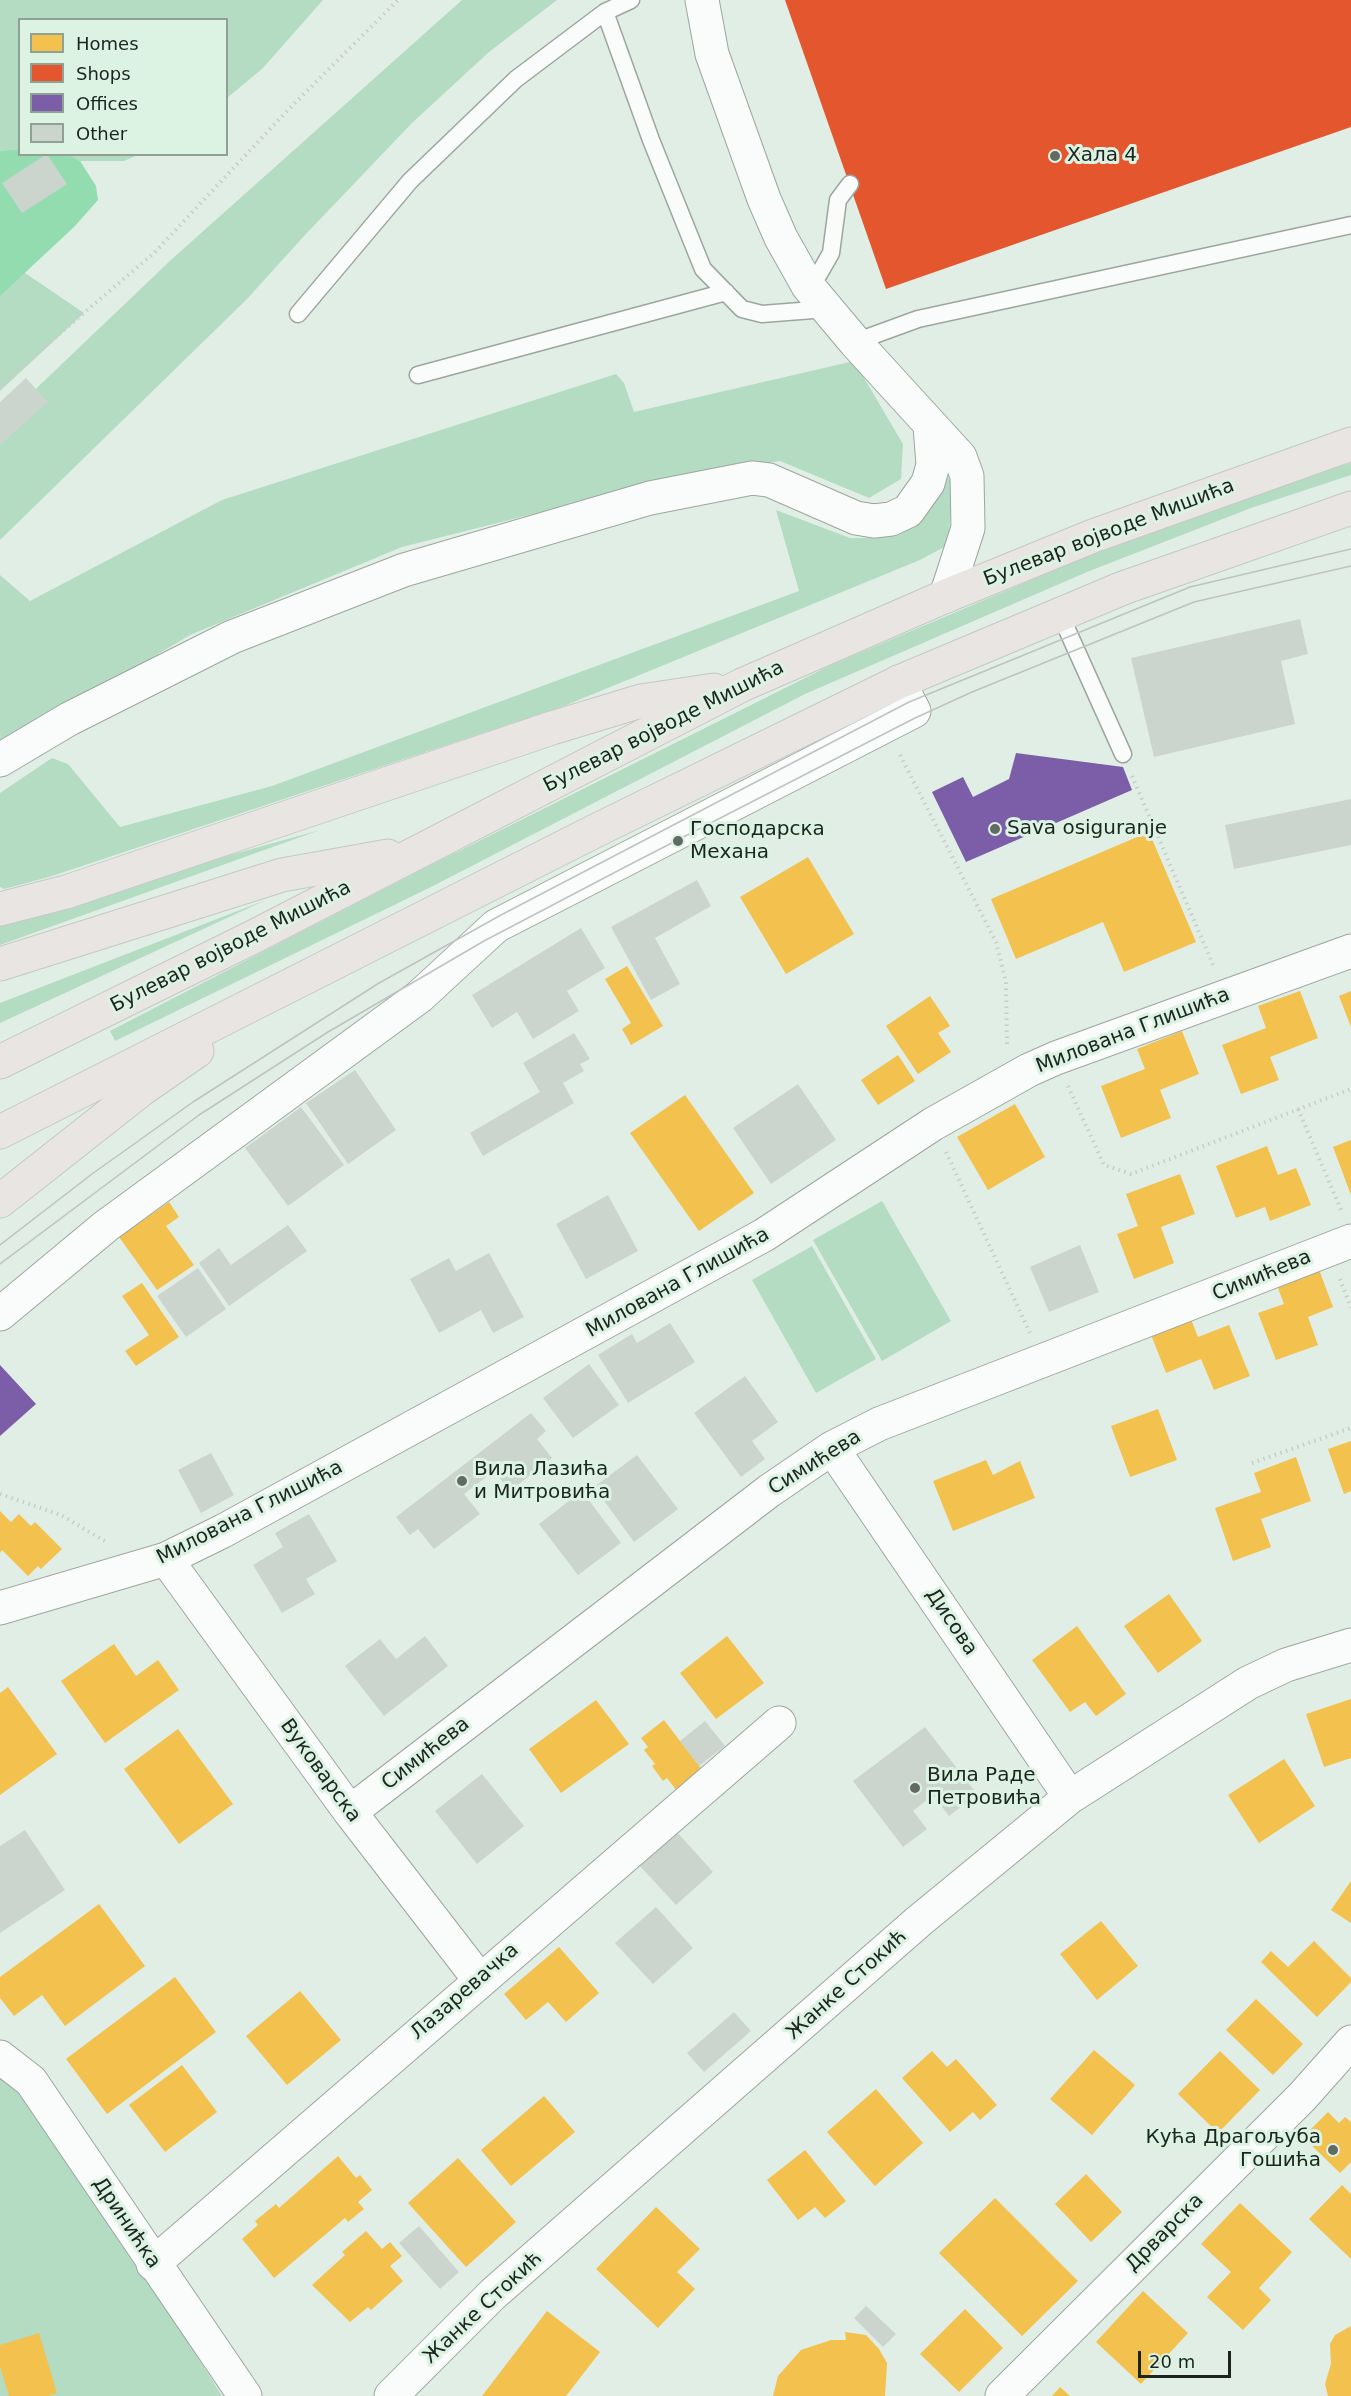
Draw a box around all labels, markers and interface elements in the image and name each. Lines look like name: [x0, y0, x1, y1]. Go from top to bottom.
legend: [18, 18, 228, 156]
text: Homes: [76, 33, 139, 54]
text: Shops: [76, 63, 131, 84]
text: Offices: [76, 93, 138, 114]
text: Other: [76, 123, 127, 144]
place label: Хала 4: [1067, 144, 1137, 168]
marker: Хала 4: [1048, 149, 1062, 163]
street label: Булевар војводе Мишића: [980, 474, 1238, 592]
street label: Булевар војводе Мишића: [540, 656, 788, 798]
place label: Sava osiguranje: [1007, 817, 1167, 841]
place label: Господарска Механа: [690, 818, 825, 865]
marker: Sava osiguranje: [988, 822, 1002, 836]
marker: Господарска Механа: [671, 834, 685, 848]
street label: Булевар војводе Мишића: [107, 876, 355, 1018]
street label: Милована Глишића: [1033, 983, 1233, 1079]
street label: Милована Глишића: [582, 1223, 774, 1343]
street label: Симићева: [1209, 1245, 1315, 1307]
street label: Симићева: [764, 1425, 866, 1501]
street label: Милована Глишића: [153, 1456, 347, 1570]
place label: Вила Лазића и Митровића: [474, 1458, 610, 1505]
marker: Вила Лазића и Митровића: [455, 1474, 469, 1488]
street label: Дисова: [920, 1584, 982, 1660]
street label: Симићева: [377, 1712, 475, 1796]
street label: Вуковарска: [274, 1715, 366, 1827]
place label: Вила Раде Петровића: [927, 1764, 1041, 1811]
marker: Вила Раде Петровића: [908, 1781, 922, 1795]
street label: Жанке Стокић: [782, 1925, 912, 2045]
street label: Лазаревачка: [406, 1939, 524, 2045]
place label: Кућа Драгољуба Гошића: [1146, 2126, 1321, 2173]
marker: Кућа Драгољуба Гошића: [1326, 2143, 1340, 2157]
street label: Дринићка: [87, 2173, 165, 2273]
street label: Дрварска: [1121, 2189, 1209, 2277]
street label: Жанке Стокић: [419, 2247, 547, 2369]
scale bar: [1141, 2339, 1234, 2377]
text: 20 m: [1149, 2351, 1195, 2372]

